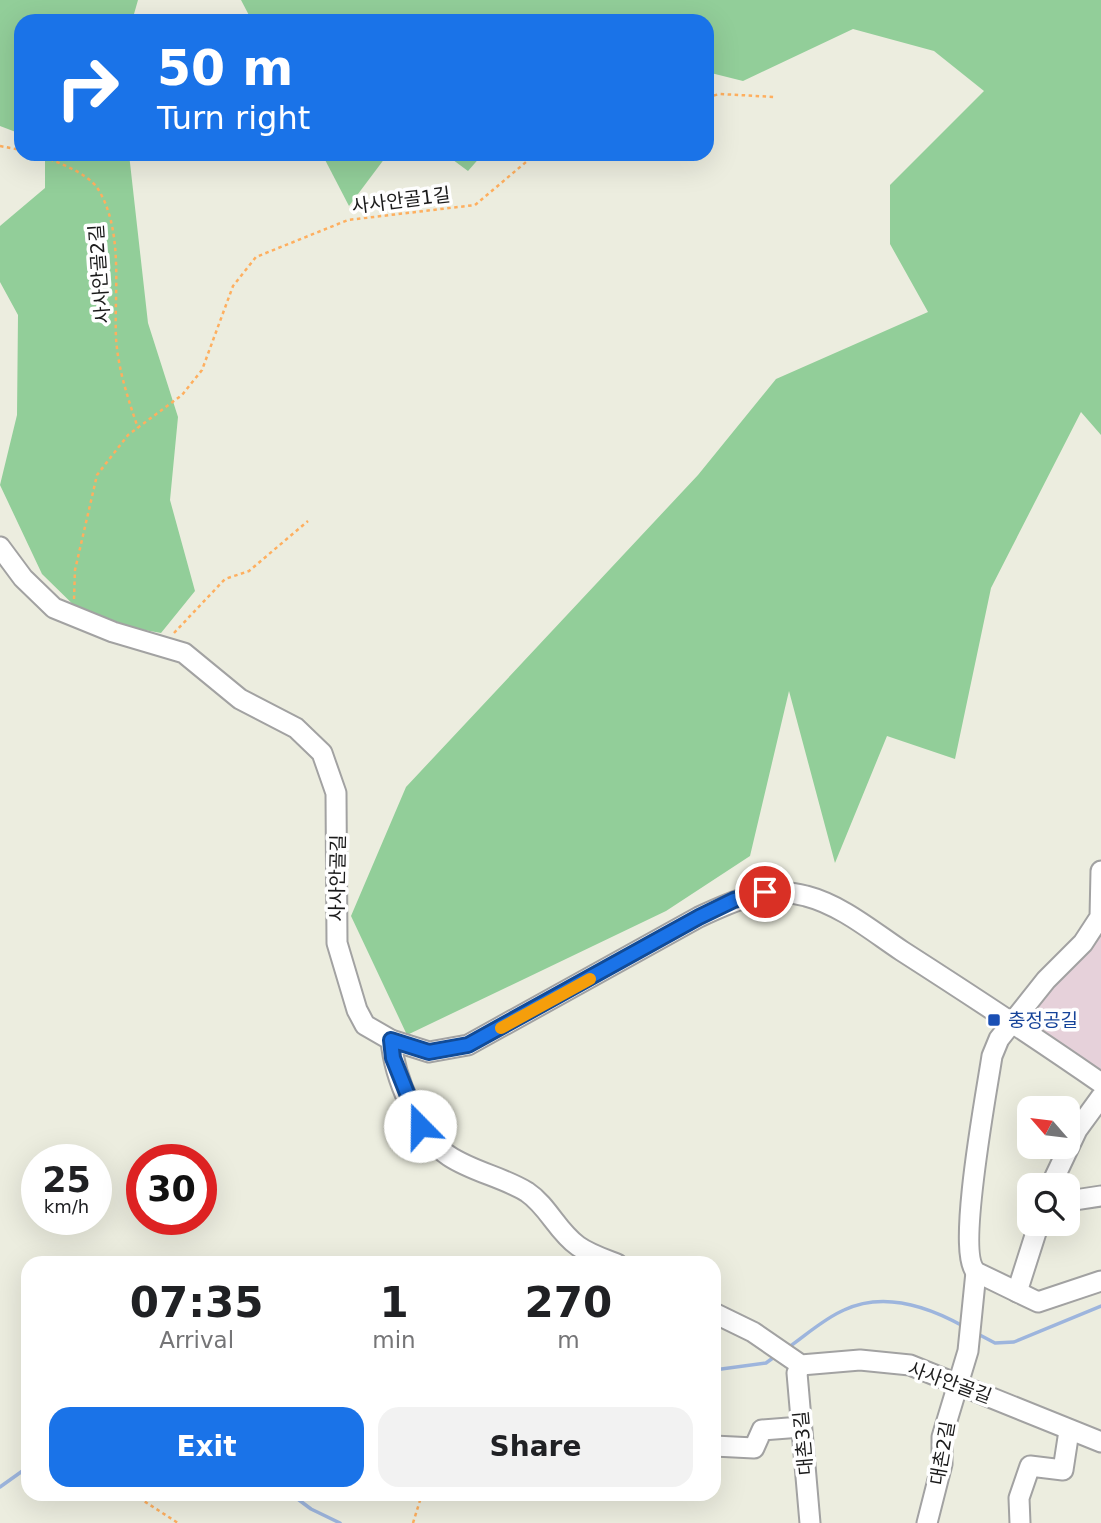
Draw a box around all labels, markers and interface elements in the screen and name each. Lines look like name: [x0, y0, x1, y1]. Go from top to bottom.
text: 50 m: [157, 40, 293, 97]
icon: right: [42, 42, 133, 133]
text: Turn right: [157, 99, 310, 137]
street label: 사사안골1길: [350, 183, 452, 217]
street label: 사사안골2길: [85, 224, 113, 324]
street label: 사사안골길: [325, 834, 349, 922]
pin: [735, 862, 795, 922]
icon: arrive: [746, 873, 784, 911]
place label: 충정공길: [1008, 1009, 1078, 1031]
marker: 충정공길: [986, 1012, 1002, 1028]
position arrow: [383, 1089, 457, 1163]
north arrow: [1017, 1096, 1080, 1158]
map controls: [1017, 1096, 1080, 1236]
speed limit sign: 30: [126, 1144, 217, 1235]
text: 25: [42, 1160, 91, 1200]
button: search: [1017, 1173, 1080, 1236]
text: km/h: [44, 1196, 89, 1217]
text: 07:35: [130, 1278, 264, 1327]
text: 1: [379, 1278, 409, 1327]
text: 270: [525, 1278, 612, 1327]
text: Arrival: [159, 1327, 234, 1353]
text: min: [372, 1327, 416, 1353]
text: m: [557, 1327, 580, 1353]
street label: 사사안골길: [905, 1357, 995, 1407]
button: Exit: [49, 1407, 364, 1487]
button: Share: [378, 1407, 693, 1487]
street label: 대촌3길: [789, 1410, 817, 1476]
street label: 대촌2길: [926, 1419, 958, 1487]

